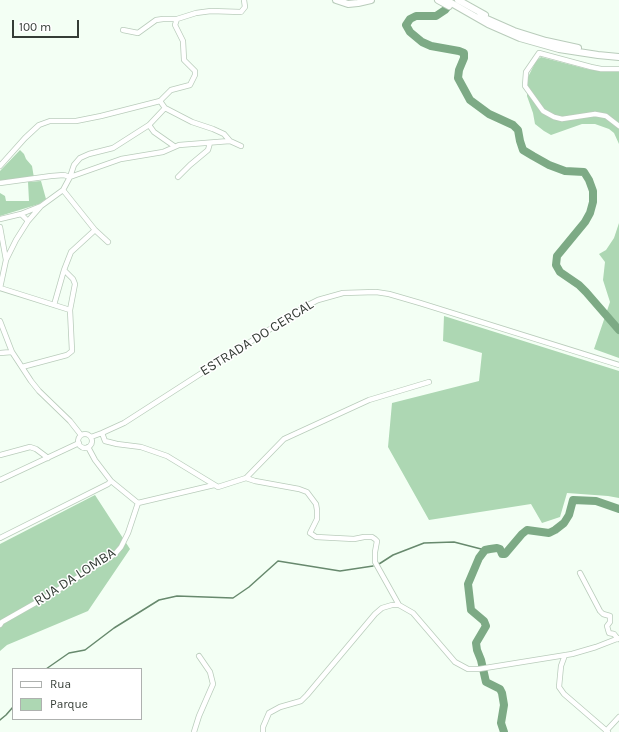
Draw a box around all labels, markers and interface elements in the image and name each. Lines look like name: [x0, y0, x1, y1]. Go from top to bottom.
scale bar: [14, 12, 81, 38]
text: 100 m: [19, 20, 51, 34]
street label: ESTRADA DO CERCAL: [197, 296, 317, 380]
street label: RUA DA LOMBA: [31, 544, 119, 610]
legend: [12, 668, 142, 720]
text: Rua: [50, 677, 71, 691]
text: Parque: [50, 697, 88, 711]

